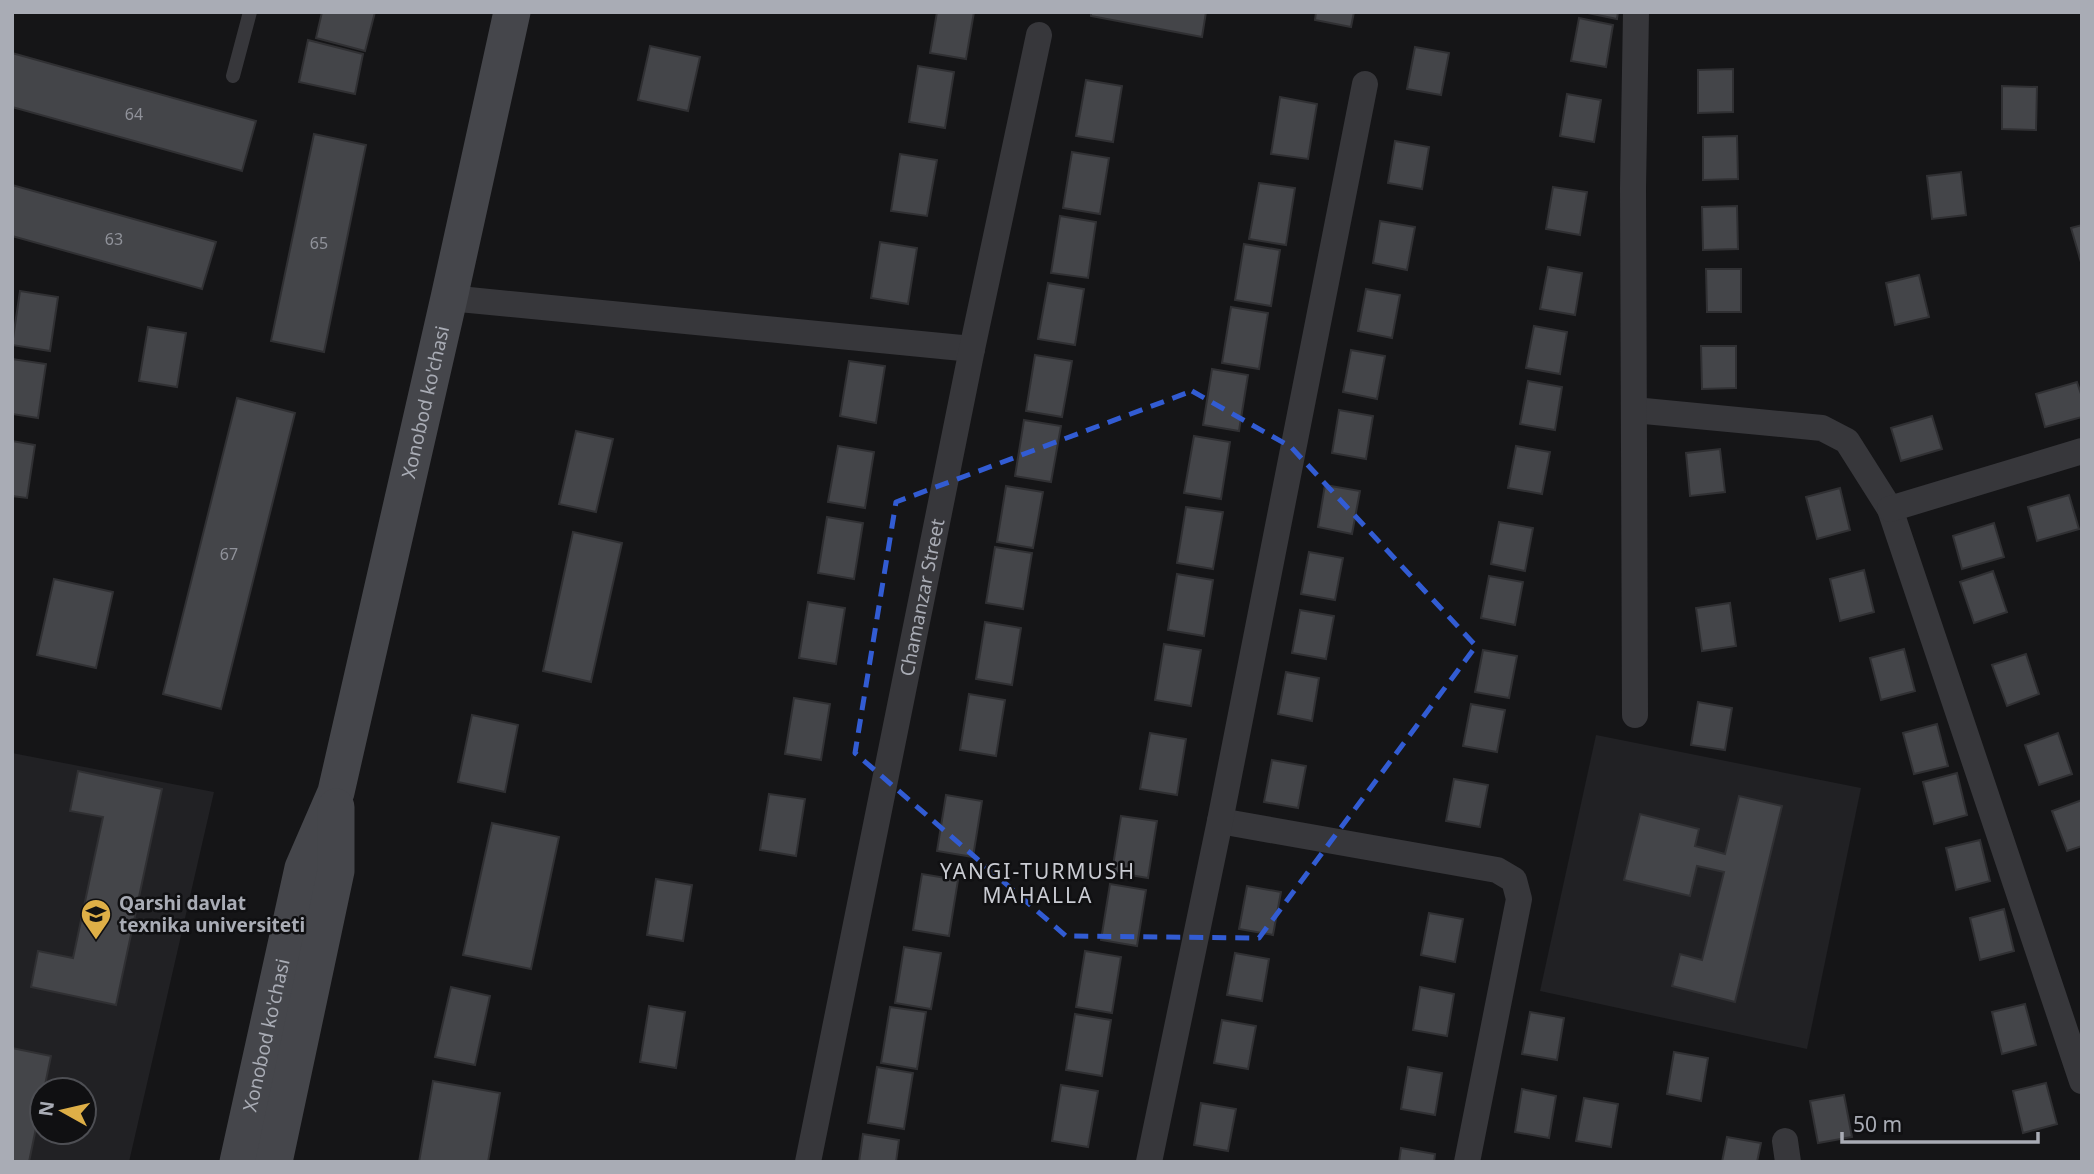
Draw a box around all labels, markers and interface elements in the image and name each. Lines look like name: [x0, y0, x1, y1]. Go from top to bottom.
house number: 64: [125, 103, 143, 125]
house number: 63: [105, 228, 123, 250]
house number: 65: [310, 232, 328, 254]
street label: Xonobod ko'chasi: [395, 323, 455, 481]
street label: Chamanzar Street: [893, 516, 950, 678]
house number: 67: [220, 543, 238, 565]
district label: YANGI-TURMUSH MAHALLA: [940, 857, 1136, 909]
place label: Qarshi davlat texnika universiteti: [119, 890, 305, 938]
school or university icon: Qarshi davlat texnika universiteti: [79, 897, 113, 941]
street label: Xonobod ko'chasi: [237, 956, 296, 1114]
north arrow: [28, 1076, 98, 1146]
text: N: [32, 1099, 60, 1118]
scale bar: [1842, 1100, 2038, 1144]
text: 50 m: [1853, 1110, 1902, 1138]

